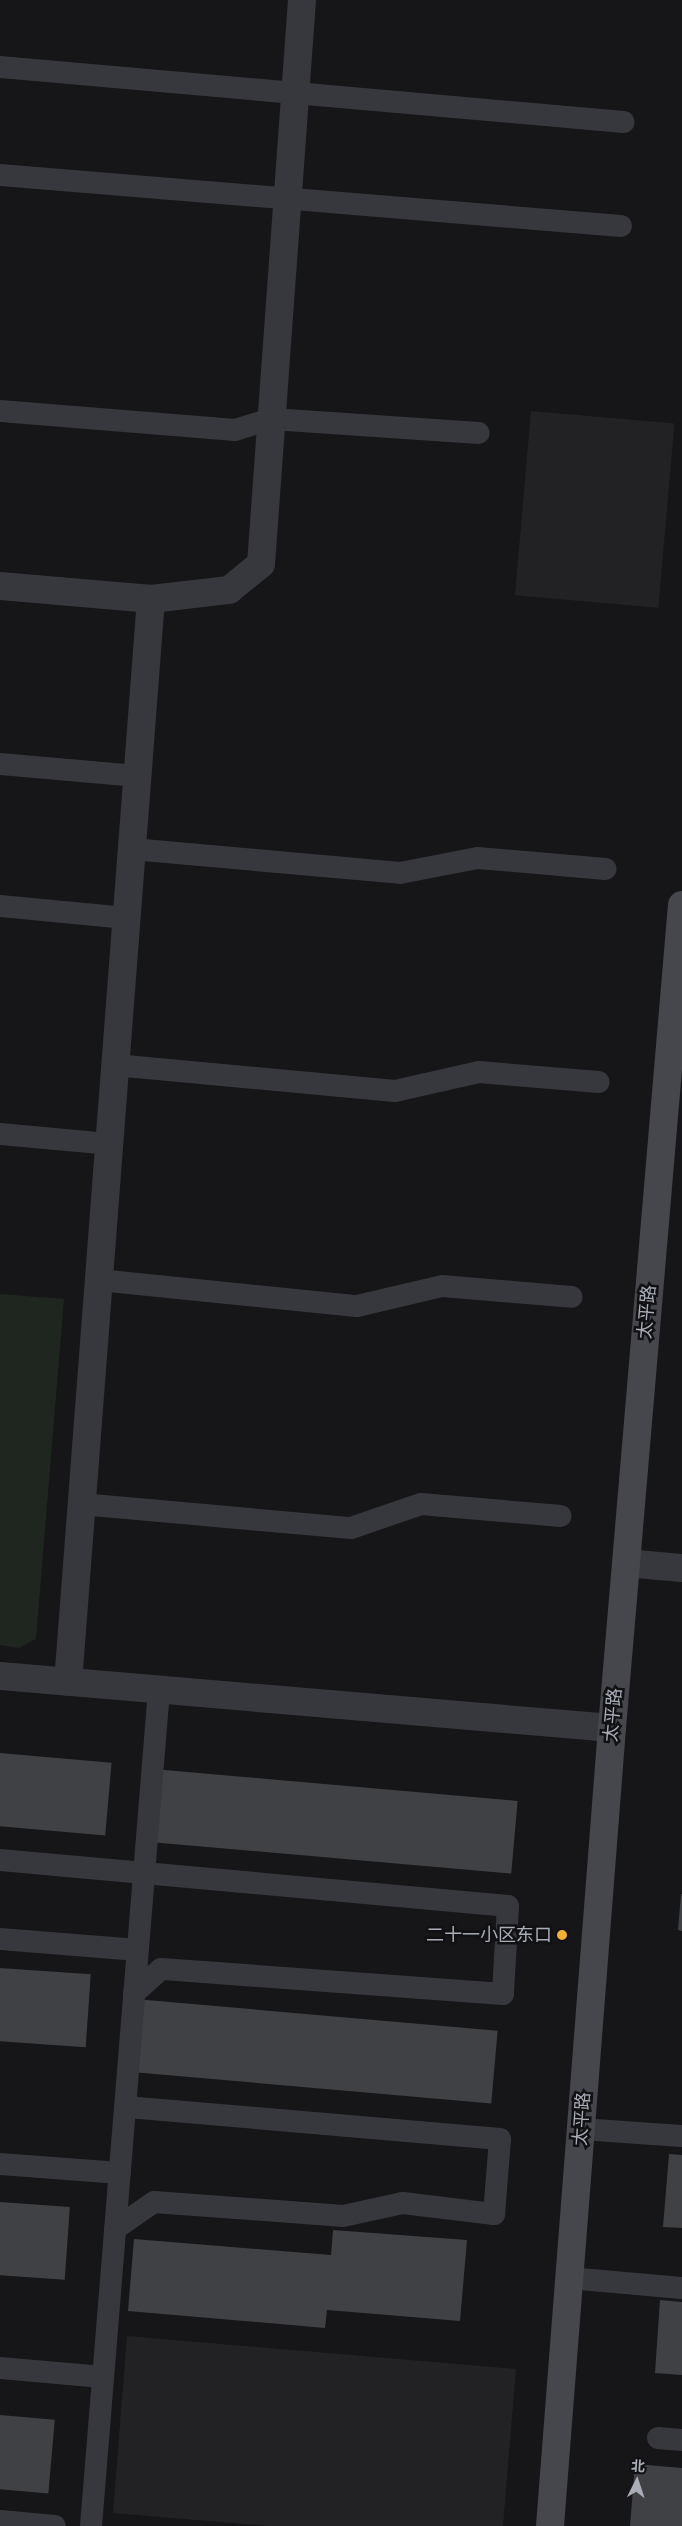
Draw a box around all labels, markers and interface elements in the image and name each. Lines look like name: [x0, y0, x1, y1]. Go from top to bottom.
street label: 太平路: [634, 1284, 660, 1340]
street label: 太平路: [600, 1687, 626, 1743]
place label: 二十一小区东口: [426, 1924, 552, 1946]
marker: 二十一小区东口: [556, 1929, 568, 1941]
street label: 太平路: [569, 2091, 595, 2147]
north arrow: [612, 2456, 662, 2506]
text: 北: [630, 2457, 646, 2476]

